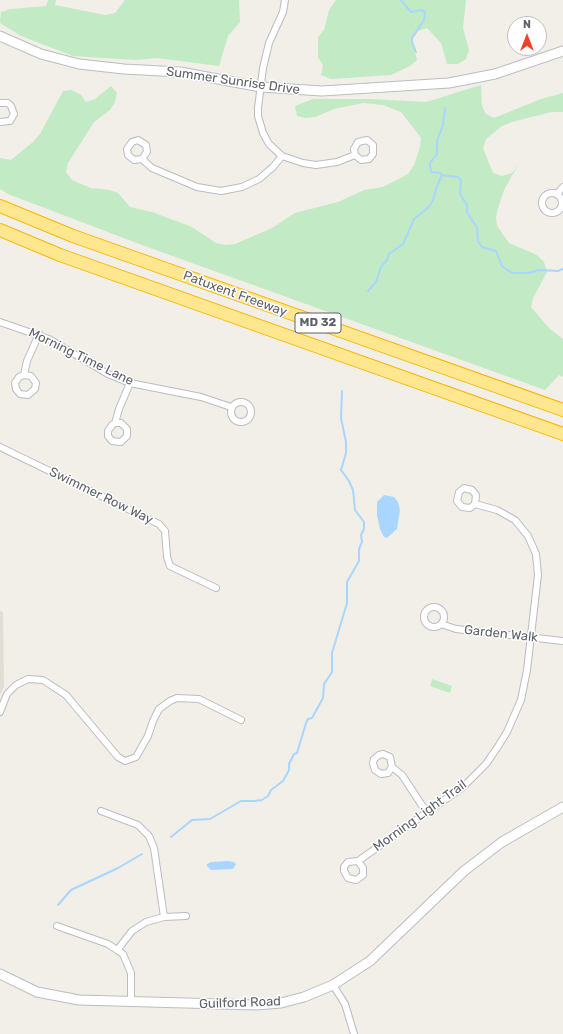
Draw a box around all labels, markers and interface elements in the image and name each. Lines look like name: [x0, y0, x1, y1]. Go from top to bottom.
north arrow: [507, 16, 547, 56]
text: N: [523, 18, 531, 31]
street label: Summer Sunrise Drive: [165, 64, 301, 98]
street label: Patuxent Freeway: [181, 268, 289, 320]
road number: MD 32: [295, 313, 341, 333]
street label: Morning Time Lane: [26, 325, 136, 389]
street label: Swimmer Row Way: [46, 464, 156, 528]
street label: Garden Walk: [463, 622, 539, 646]
street label: Morning Light Trail: [370, 777, 470, 855]
street label: Guilford Road: [199, 994, 281, 1012]

